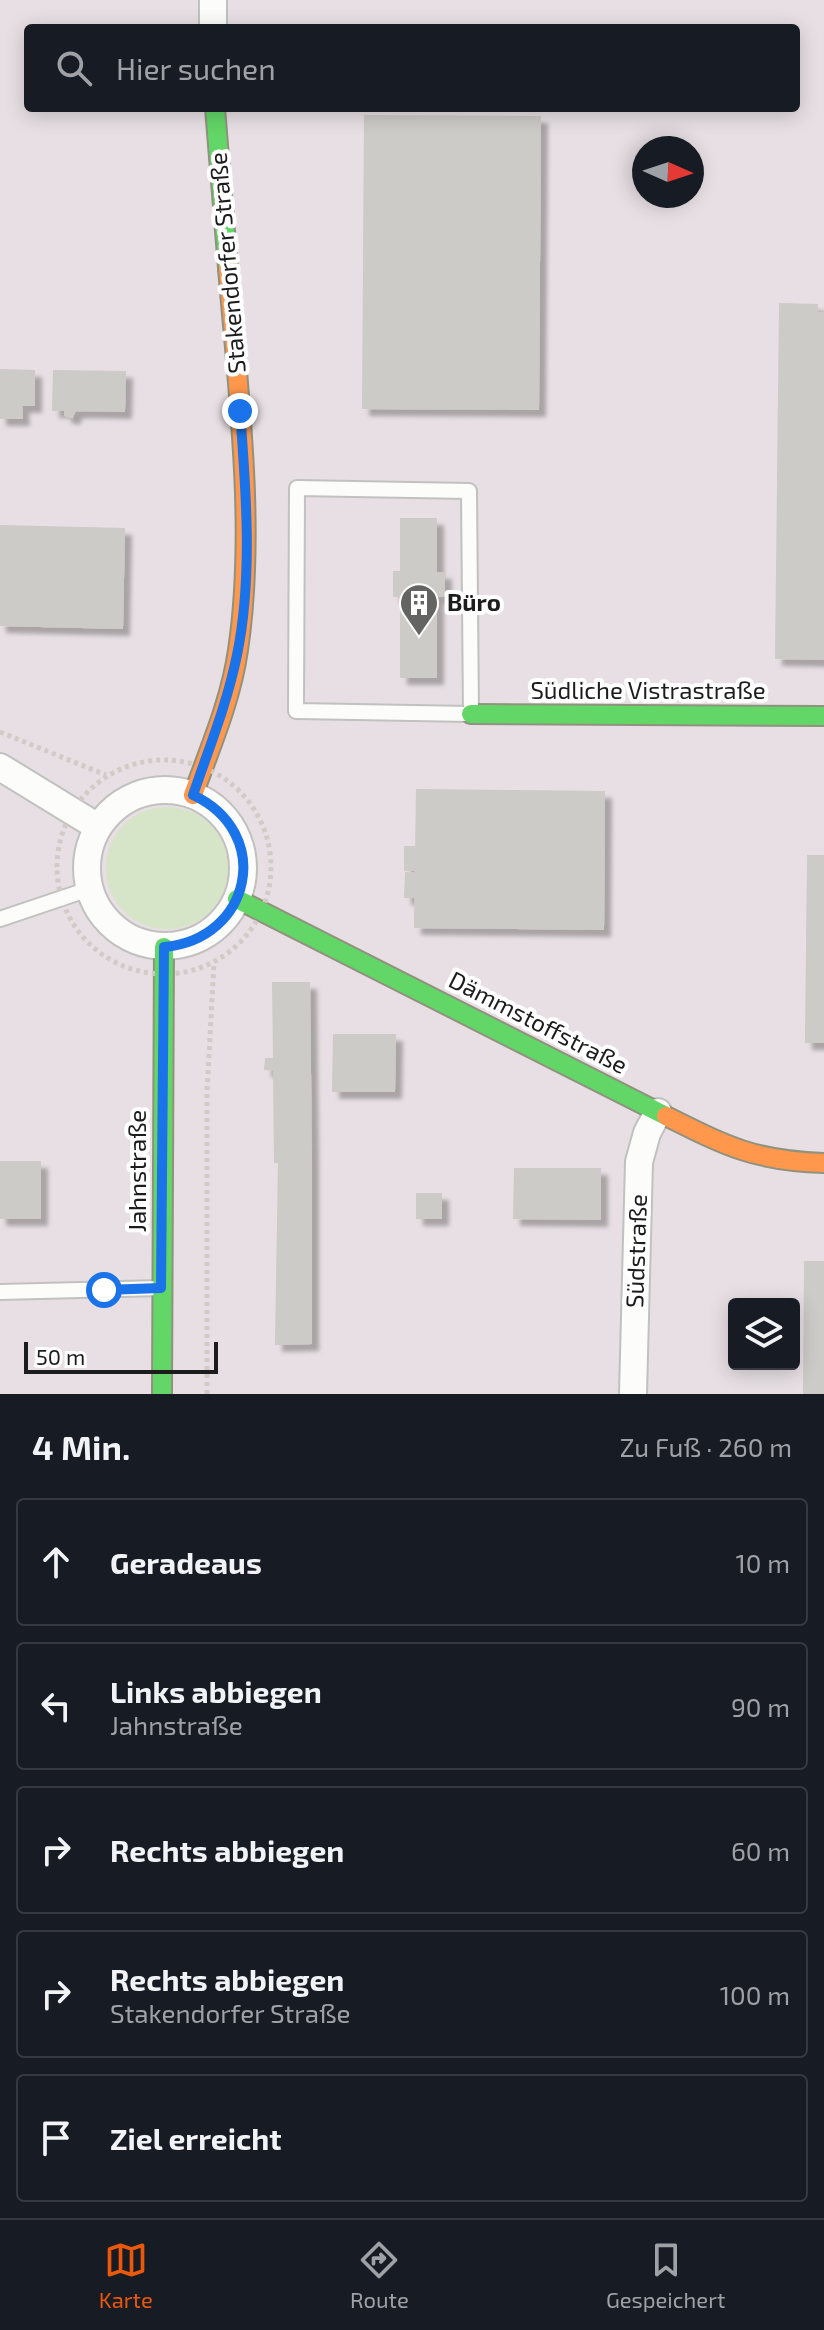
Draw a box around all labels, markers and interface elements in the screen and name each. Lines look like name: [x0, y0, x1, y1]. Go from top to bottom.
search box: [24, 24, 800, 112]
icon: search: [52, 46, 96, 90]
text: Hier suchen: [116, 50, 276, 86]
north arrow: [632, 136, 704, 208]
street label: Stakendorfer Straße: [202, 151, 251, 375]
route end: [222, 393, 258, 429]
building icon: Büro: [398, 582, 440, 637]
place label: Büro: [447, 587, 501, 616]
street label: Südliche Vistrastraße: [530, 675, 766, 704]
street label: Dämmstoffstraße: [445, 964, 633, 1079]
street label: Jahnstraße: [122, 1110, 151, 1232]
street label: Südstraße: [619, 1193, 652, 1308]
route start: [86, 1272, 122, 1308]
map controls: [728, 1298, 800, 1370]
button: layers: [728, 1298, 800, 1370]
scale bar: [24, 1338, 218, 1374]
text: 50 m: [36, 1343, 85, 1369]
text: 4 Min.: [32, 1426, 130, 1467]
text: Zu Fuß · 260 m: [620, 1431, 792, 1462]
icon: ahead: [34, 1540, 78, 1584]
text: Geradeaus: [110, 1544, 262, 1580]
text: 10 m: [735, 1547, 790, 1578]
text: Links abbiegen: [110, 1673, 322, 1709]
icon: left: [34, 1684, 78, 1728]
text: 90 m: [731, 1691, 790, 1722]
text: Jahnstraße: [110, 1709, 243, 1740]
icon: right: [34, 1828, 78, 1872]
text: Rechts abbiegen: [110, 1832, 344, 1868]
text: 60 m: [731, 1835, 790, 1866]
text: Rechts abbiegen: [110, 1961, 344, 1997]
icon: right: [34, 1972, 78, 2016]
text: 100 m: [720, 1979, 790, 2010]
text: Stakendorfer Straße: [110, 1997, 350, 2028]
icon: arrive: [34, 2116, 78, 2160]
text: Ziel erreicht: [110, 2120, 282, 2156]
tab: Karte: [99, 2238, 153, 2312]
tab: Route: [350, 2238, 409, 2312]
tab: Gespeichert: [606, 2238, 725, 2312]

